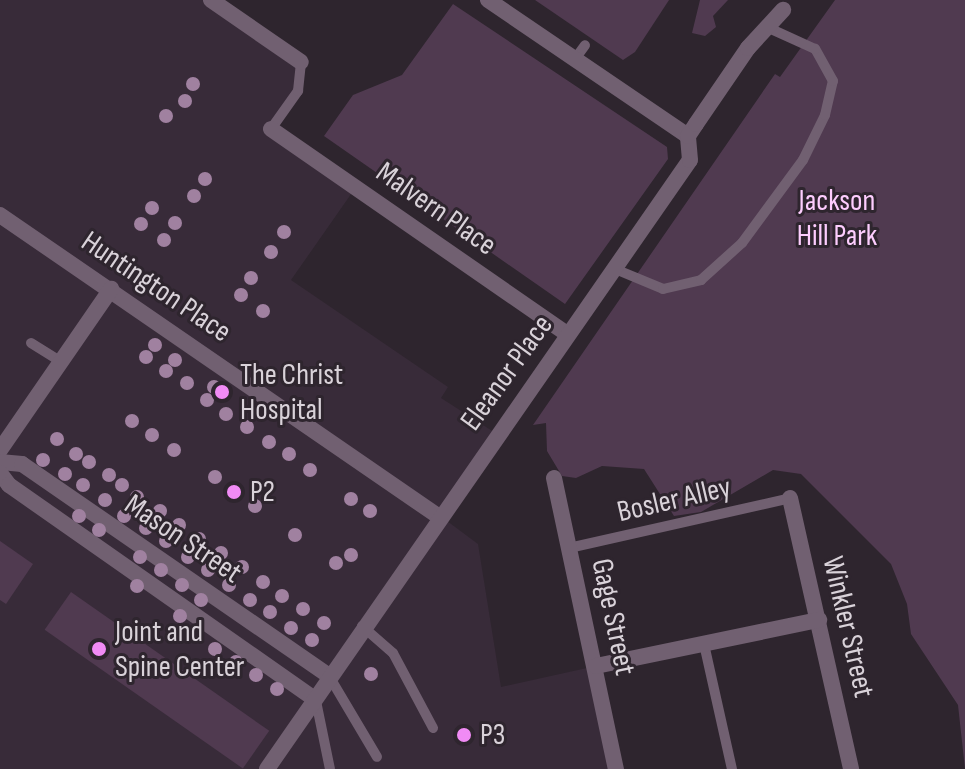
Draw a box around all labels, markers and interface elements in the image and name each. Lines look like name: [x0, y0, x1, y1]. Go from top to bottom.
street label: Malvern Place: [369, 155, 503, 263]
park label: Jackson Hill Park: [797, 183, 877, 254]
street label: Huntington Place: [74, 224, 238, 350]
street label: Eleanor Place: [453, 308, 561, 438]
place label: The Christ Hospital: [240, 357, 343, 428]
marker: The Christ Hospital: [211, 381, 233, 403]
street label: Bosler Alley: [614, 469, 734, 531]
place label: P2: [250, 474, 275, 510]
marker: P2: [225, 483, 243, 501]
street label: Mason Street: [118, 487, 248, 591]
street label: Winkler Street: [814, 553, 882, 701]
street label: Gage Street: [583, 555, 643, 679]
place label: Joint and Spine Center: [115, 614, 244, 684]
marker: Joint and Spine Center: [90, 640, 108, 658]
place label: P3: [480, 717, 505, 753]
marker: P3: [455, 726, 473, 744]

